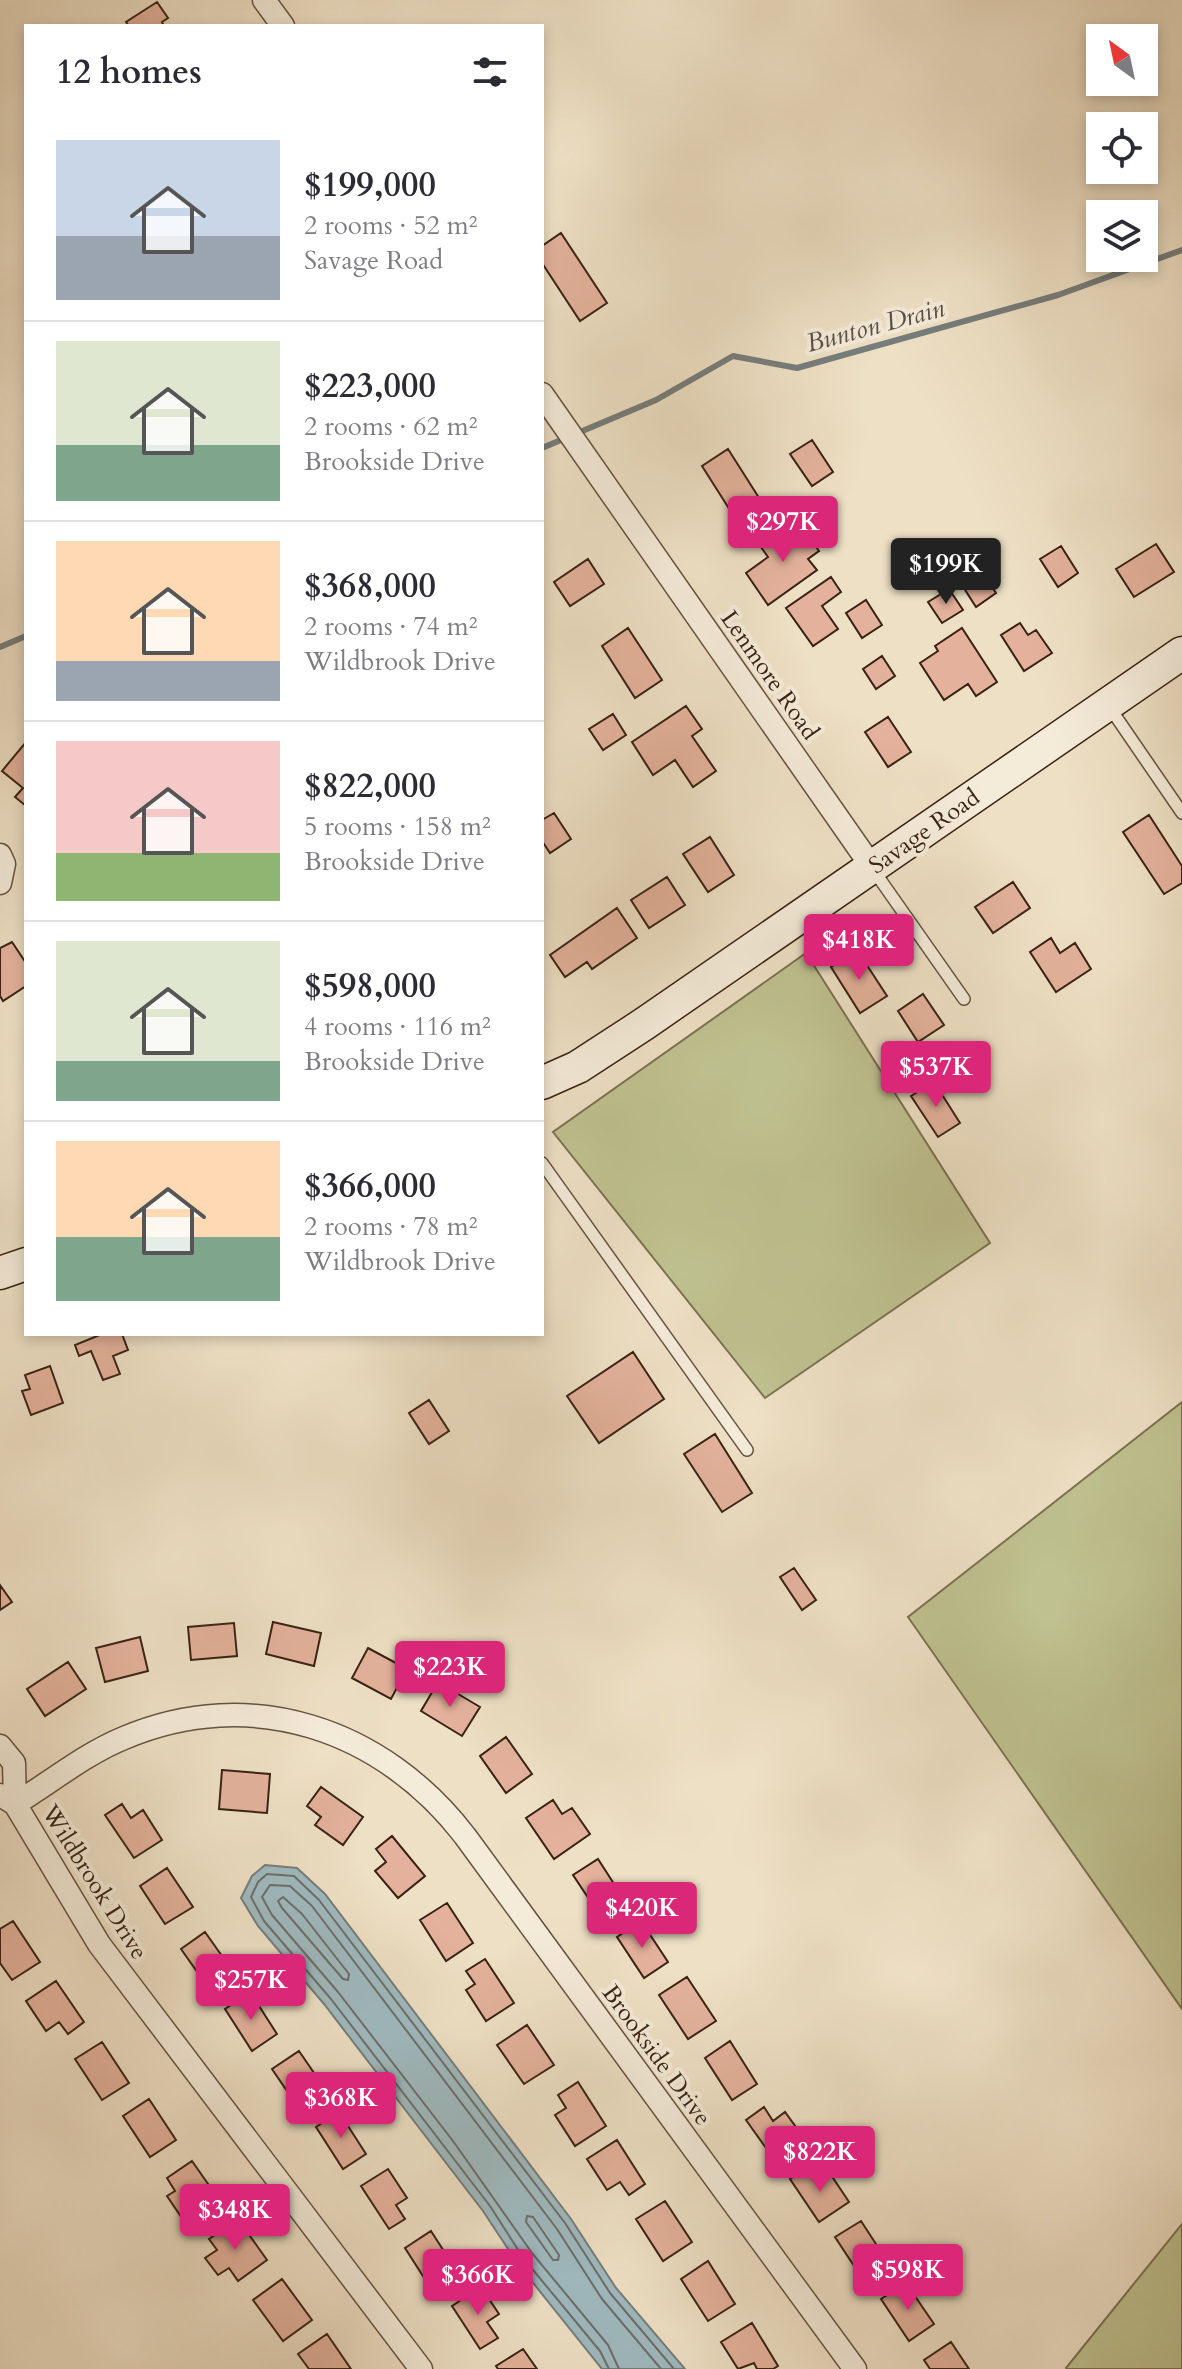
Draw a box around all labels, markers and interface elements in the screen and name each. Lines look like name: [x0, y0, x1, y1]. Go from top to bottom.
north arrow: [1086, 24, 1158, 96]
map controls: [1086, 24, 1158, 272]
text: 12 homes: [56, 49, 202, 95]
icon: filters: [468, 50, 512, 94]
button: locate: [1086, 112, 1158, 184]
text: $199,000: [304, 162, 436, 208]
icon: home: [120, 172, 216, 268]
button: layers: [1086, 200, 1158, 272]
text: 2 rooms · 52 m²: [304, 208, 477, 243]
text: Savage Road: [304, 243, 443, 278]
water label: Bunton Drain: [802, 290, 948, 361]
text: $223,000: [304, 363, 436, 409]
icon: home: [120, 373, 216, 469]
text: 2 rooms · 62 m²: [304, 409, 477, 444]
text: Brookside Drive: [304, 444, 485, 479]
pin: $297K: [727, 496, 839, 564]
text: $297K: [746, 504, 820, 539]
pin: $199K: [890, 538, 1002, 606]
text: $199K: [909, 546, 983, 581]
text: $368,000: [304, 563, 436, 609]
icon: home: [120, 573, 216, 669]
street label: Lenmore Road: [713, 604, 827, 747]
text: 2 rooms · 74 m²: [304, 609, 477, 644]
text: Wildbrook Drive: [304, 644, 496, 679]
text: $822,000: [304, 763, 436, 809]
icon: home: [120, 773, 216, 869]
street label: Savage Road: [862, 781, 987, 882]
text: 5 rooms · 158 m²: [304, 809, 491, 844]
text: Brookside Drive: [304, 844, 485, 879]
pin: $418K: [803, 914, 915, 982]
text: $418K: [822, 922, 896, 957]
text: $598,000: [304, 963, 436, 1009]
icon: home: [120, 973, 216, 1069]
text: 4 rooms · 116 m²: [304, 1009, 491, 1044]
pin: $537K: [880, 1041, 992, 1109]
text: Brookside Drive: [304, 1044, 485, 1079]
text: $537K: [899, 1049, 973, 1084]
text: $366,000: [304, 1163, 436, 1209]
icon: home: [120, 1173, 216, 1269]
text: 2 rooms · 78 m²: [304, 1209, 477, 1244]
text: Wildbrook Drive: [304, 1244, 496, 1279]
pin: $223K: [394, 1641, 506, 1709]
text: $223K: [413, 1649, 487, 1684]
street label: Wildbrook Drive: [33, 1798, 155, 1966]
pin: $420K: [586, 1882, 698, 1950]
text: $420K: [605, 1890, 679, 1925]
pin: $257K: [195, 1954, 307, 2022]
text: $257K: [214, 1962, 288, 1997]
street label: Brookside Drive: [594, 1978, 719, 2132]
pin: $368K: [285, 2072, 397, 2140]
text: $368K: [304, 2080, 378, 2115]
pin: $822K: [764, 2126, 876, 2194]
text: $822K: [783, 2134, 857, 2169]
pin: $348K: [179, 2184, 291, 2252]
text: $348K: [198, 2192, 272, 2227]
pin: $598K: [852, 2244, 964, 2312]
pin: $366K: [422, 2249, 534, 2317]
text: $598K: [871, 2252, 945, 2287]
text: $366K: [441, 2257, 515, 2292]

